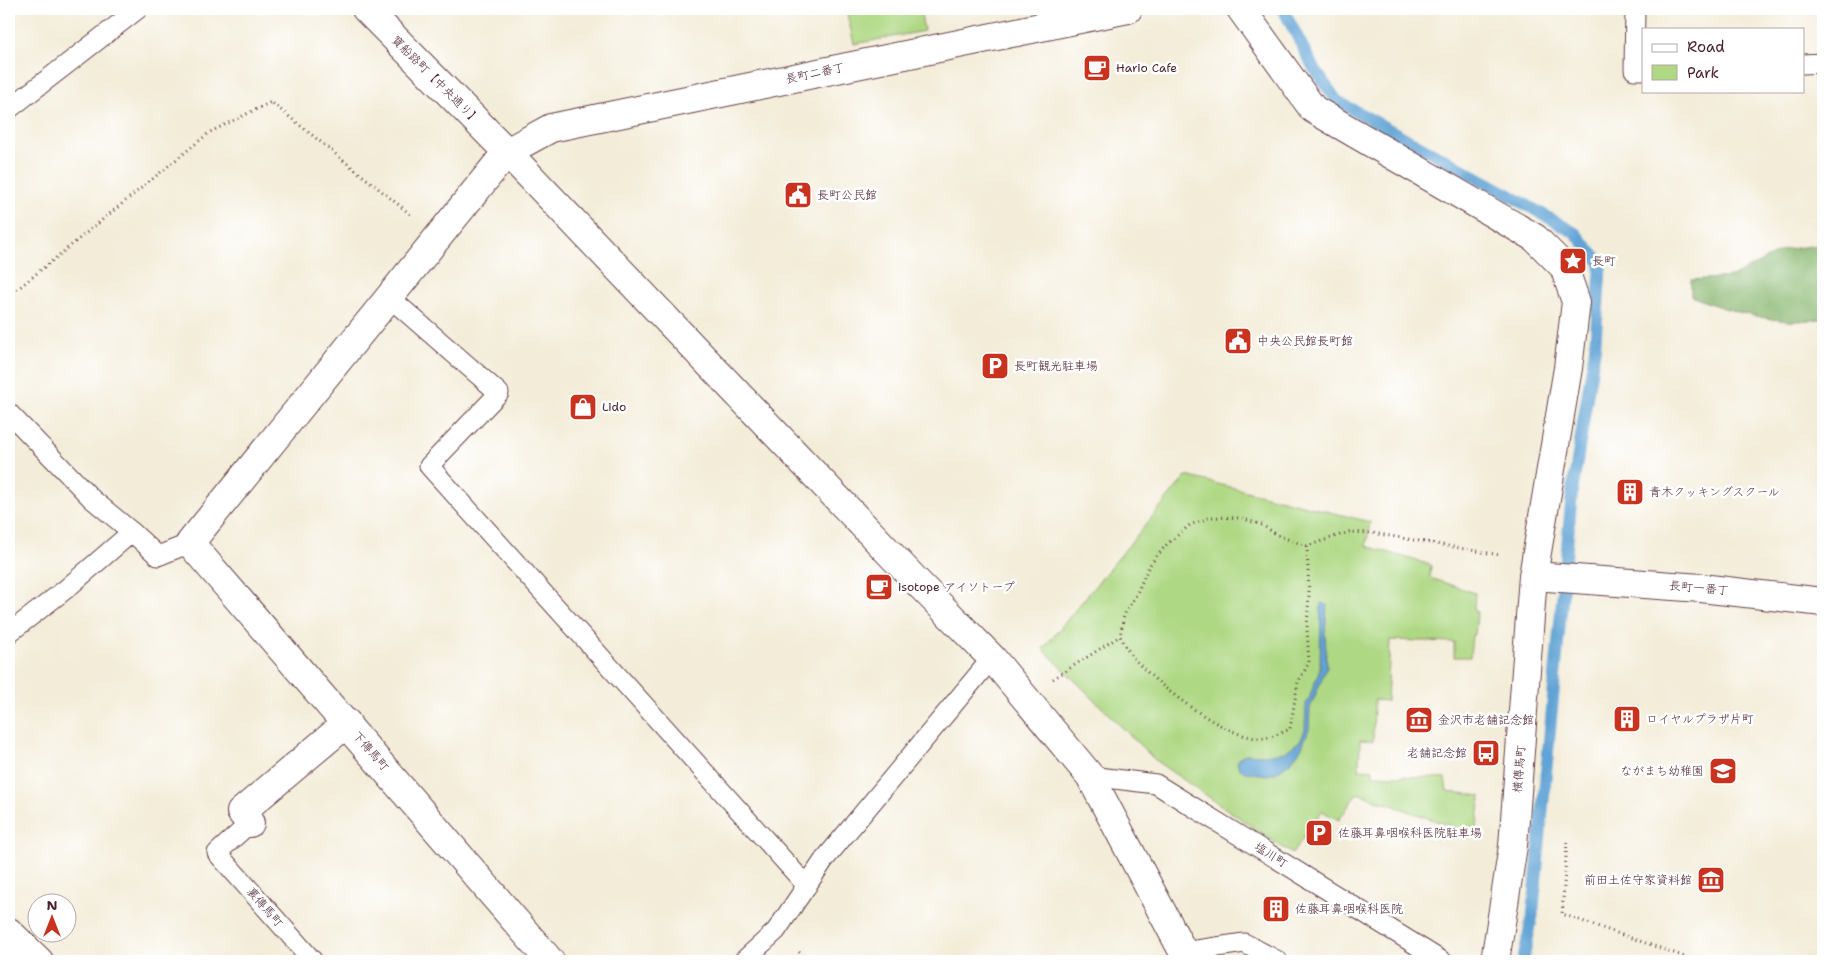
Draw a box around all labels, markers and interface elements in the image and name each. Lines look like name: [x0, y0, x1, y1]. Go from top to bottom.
legend: [1642, 28, 1804, 92]
street label: 寶船路町【中央通り】: [388, 32, 484, 128]
text: Road: [1687, 37, 1725, 57]
cafe icon: Hario Cafe: [1082, 53, 1112, 83]
street label: 長町二番丁: [784, 59, 846, 87]
place label: Hario Cafe: [1116, 60, 1177, 76]
text: Park: [1687, 63, 1719, 83]
public building icon: 長町公民館: [783, 180, 813, 210]
place label: 長町公民館: [817, 187, 877, 203]
place icon: 長町: [1558, 246, 1588, 276]
place label: 長町: [1592, 253, 1616, 269]
public building icon: 中央公民館長町館: [1223, 326, 1253, 356]
place label: 中央公民館長町館: [1257, 333, 1353, 349]
parking icon: 長町観光駐車場: [980, 351, 1010, 381]
place label: 長町観光駐車場: [1014, 358, 1098, 374]
shop icon: Lido: [568, 392, 598, 422]
place label: Lido: [602, 399, 626, 415]
building icon: 青木クッキングスクール: [1615, 477, 1645, 507]
place label: 青木クッキングスクール: [1649, 484, 1780, 500]
cafe icon: isotope アイソトープ: [864, 572, 894, 602]
street label: 長町一番丁: [1668, 577, 1730, 599]
place label: isotope アイソトープ: [898, 579, 1015, 595]
building icon: ロイヤルプラザ片町: [1612, 704, 1642, 734]
museum icon: 金沢市老舗記念館: [1404, 705, 1434, 735]
place label: ロイヤルプラザ片町: [1646, 711, 1754, 727]
place label: 金沢市老舗記念館: [1438, 712, 1534, 728]
street label: 下傳馬町: [349, 728, 393, 774]
bus stop icon: 老舗記念館: [1471, 738, 1501, 768]
street label: 横傳馬町: [1509, 744, 1529, 794]
place label: 老舗記念館: [1407, 745, 1467, 761]
school or university icon: ながまち幼稚園: [1708, 756, 1738, 786]
place label: ながまち幼稚園: [1620, 763, 1704, 779]
parking icon: 佐藤耳鼻咽喉科医院駐車場: [1304, 818, 1334, 848]
place label: 佐藤耳鼻咽喉科医院駐車場: [1338, 825, 1482, 841]
street label: 塩川町: [1251, 839, 1291, 871]
museum icon: 前田土佐守家資料館: [1696, 865, 1726, 895]
place label: 前田土佐守家資料館: [1584, 872, 1692, 888]
street label: 裏傳馬町: [243, 884, 287, 930]
north arrow: [28, 892, 78, 942]
building icon: 佐藤耳鼻咽喉科医院: [1261, 894, 1291, 924]
text: N: [46, 896, 58, 914]
place label: 佐藤耳鼻咽喉科医院: [1295, 901, 1403, 917]

